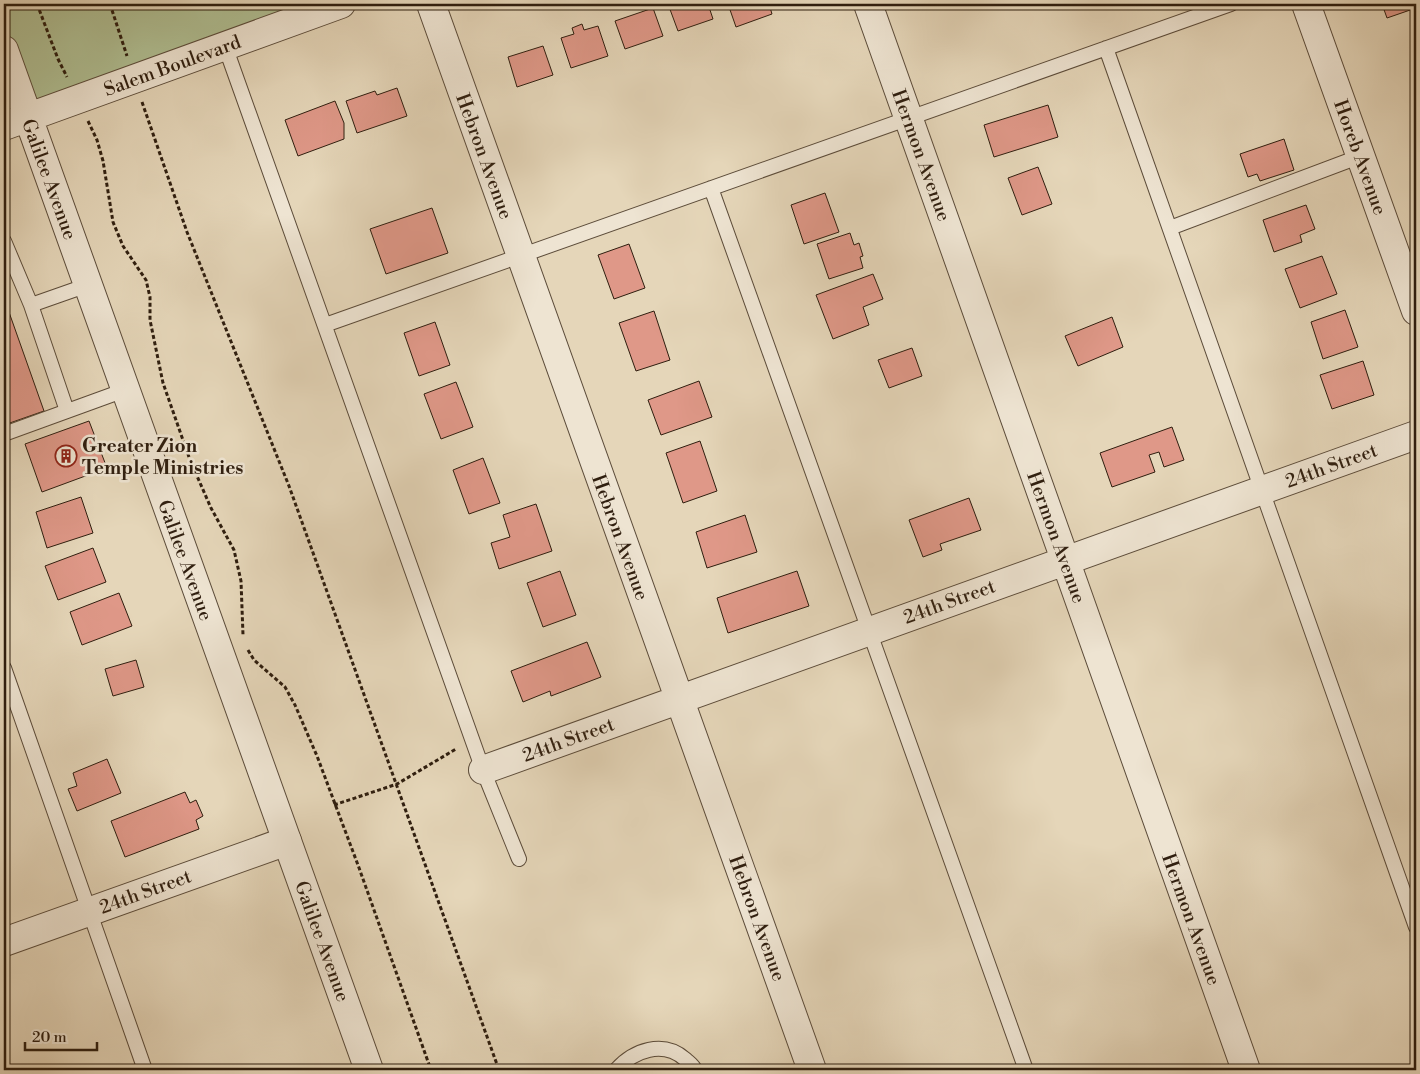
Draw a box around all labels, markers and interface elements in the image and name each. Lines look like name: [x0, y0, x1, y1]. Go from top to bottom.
street label: Salem Boulevard: [101, 30, 244, 102]
street label: Hermon Avenue: [886, 86, 956, 225]
street label: Hebron Avenue: [450, 90, 518, 223]
street label: Horeb Avenue: [1328, 96, 1392, 218]
street label: Galilee Avenue: [16, 116, 82, 243]
place label: Greater Zion Temple Ministries: [82, 434, 244, 480]
street label: 24th Street: [1282, 438, 1381, 494]
building icon: Greater Zion Temple Ministries: [54, 444, 78, 468]
street label: Hermon Avenue: [1021, 468, 1091, 607]
street label: Hebron Avenue: [586, 471, 654, 604]
street label: Galilee Avenue: [152, 497, 218, 624]
street label: 24th Street: [900, 574, 999, 630]
street label: 24th Street: [519, 712, 618, 768]
street label: Hermon Avenue: [1156, 850, 1226, 989]
street label: Hebron Avenue: [723, 852, 791, 985]
street label: 24th Street: [96, 864, 195, 920]
street label: Galilee Avenue: [289, 878, 355, 1005]
scale bar: [25, 1019, 98, 1051]
text: 20 m: [32, 1028, 67, 1047]

